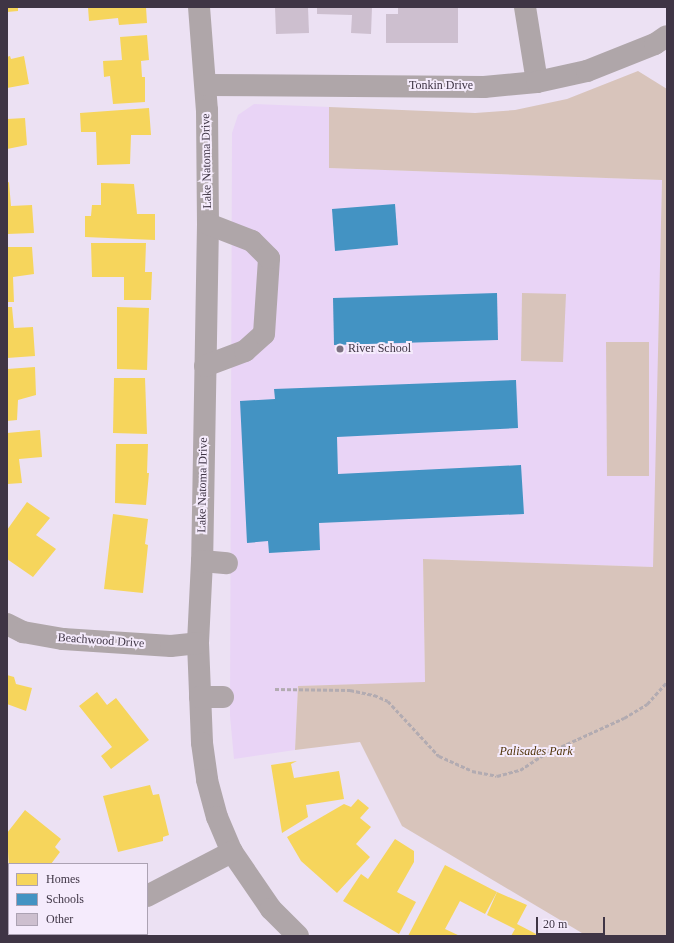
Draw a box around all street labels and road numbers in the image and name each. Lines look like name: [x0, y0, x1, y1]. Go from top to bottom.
street label: Tonkin Drive: [409, 79, 473, 93]
street label: Lake Natoma Drive: [199, 113, 215, 209]
street label: Lake Natoma Drive: [195, 437, 211, 533]
street label: Beachwood Drive: [57, 631, 145, 651]

